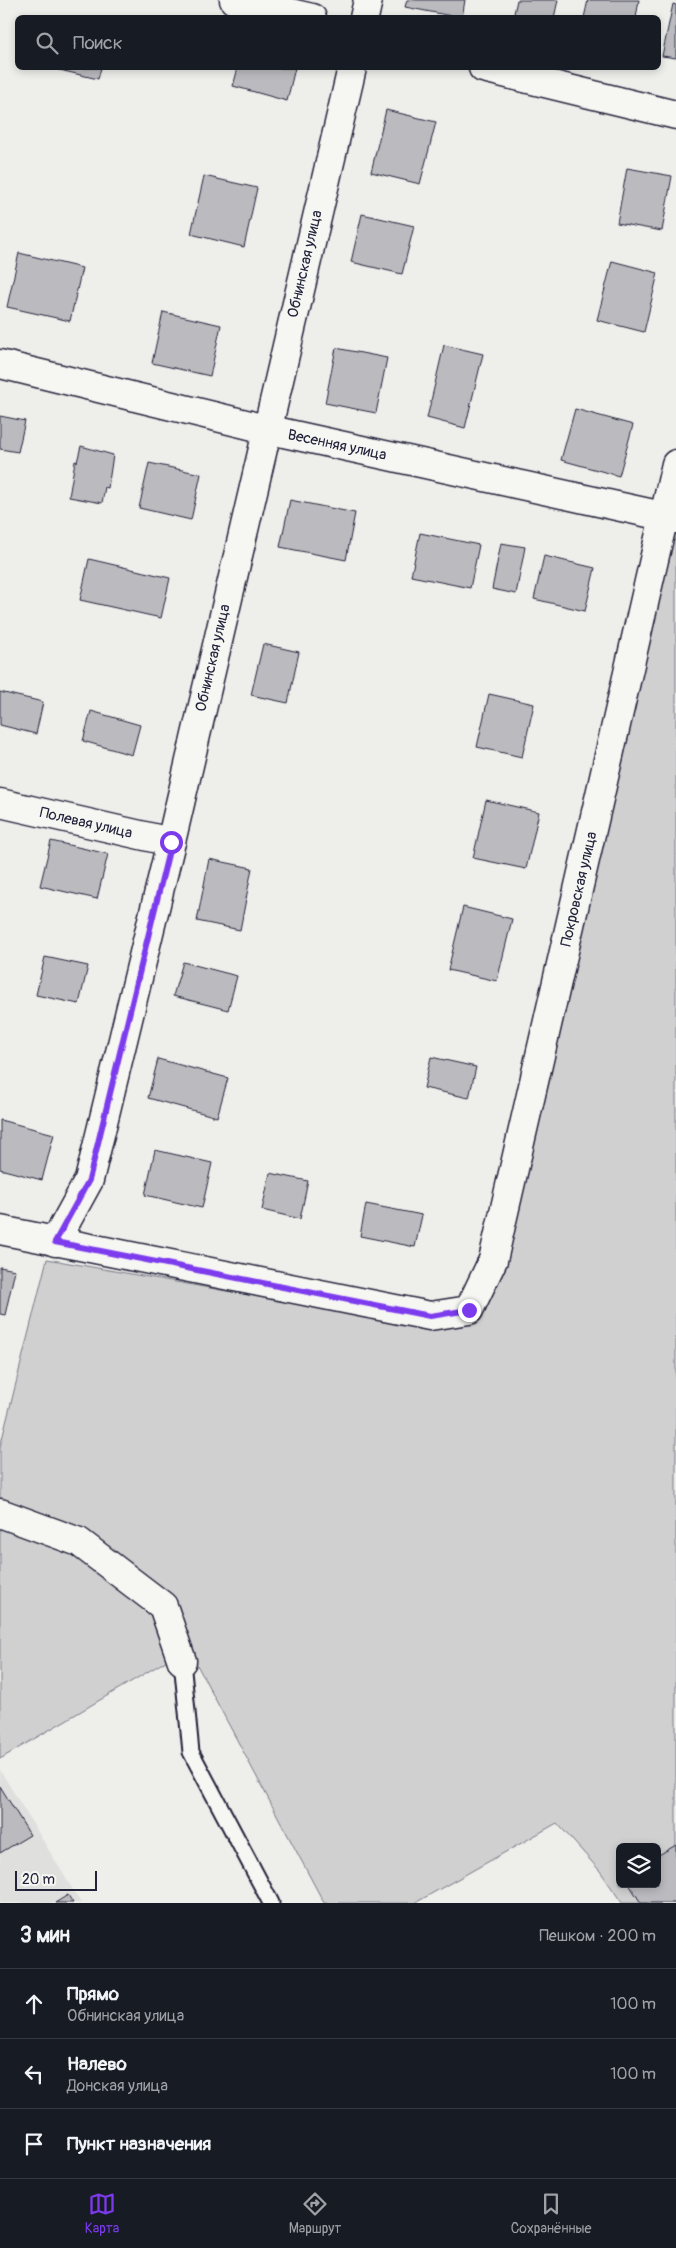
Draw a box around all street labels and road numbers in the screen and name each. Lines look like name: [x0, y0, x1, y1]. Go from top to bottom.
street label: Обнинская улица: [283, 208, 327, 320]
street label: Весенняя улица: [286, 425, 388, 465]
street label: Обнинская улица: [191, 602, 235, 714]
street label: Полевая улица: [38, 803, 134, 843]
street label: Покровская улица: [557, 830, 601, 948]

